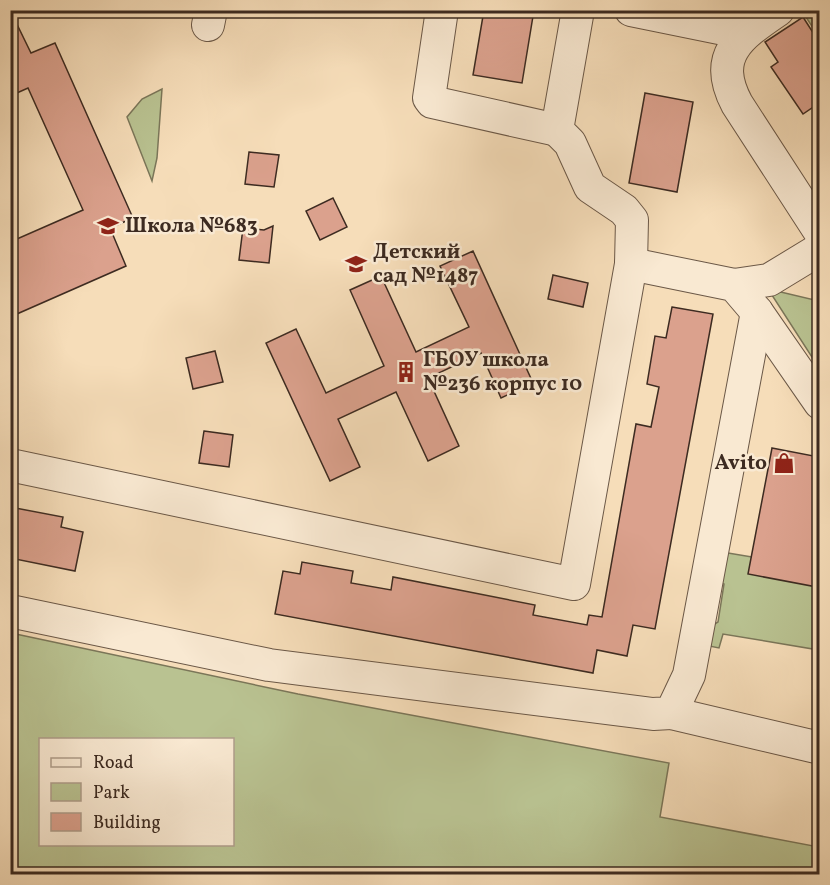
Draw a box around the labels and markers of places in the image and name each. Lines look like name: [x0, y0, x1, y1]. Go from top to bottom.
place label: Школа №683: [125, 212, 258, 241]
school or university icon: Школа №683: [96, 214, 120, 238]
place label: Детский сад №1487: [373, 238, 478, 291]
school or university icon: Детский сад №1487: [344, 252, 368, 276]
place label: ГБОУ школа №236 корпус 10: [423, 346, 582, 399]
building icon: ГБОУ школа №236 корпус 10: [394, 360, 418, 384]
place label: Avito: [715, 449, 767, 478]
shop icon: Avito: [772, 451, 796, 475]

